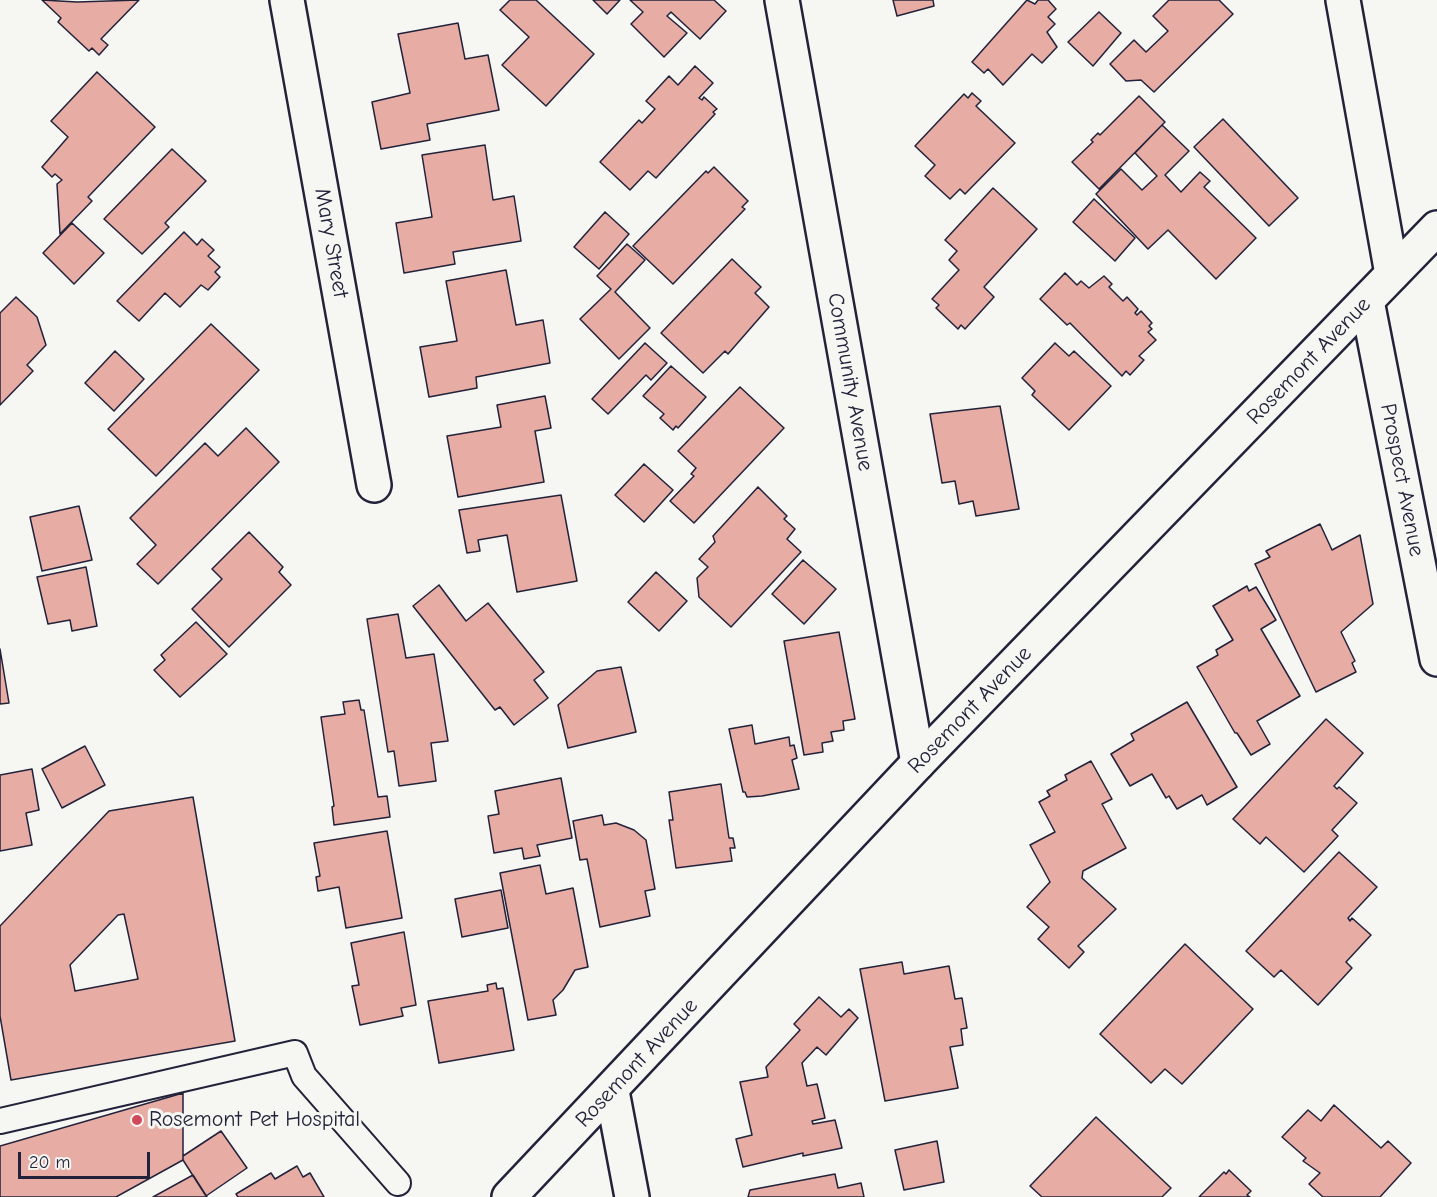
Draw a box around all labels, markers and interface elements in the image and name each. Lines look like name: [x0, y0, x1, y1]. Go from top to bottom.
street label: Mary Street: [308, 186, 354, 300]
street label: Community Avenue: [821, 291, 879, 473]
street label: Rosemont Avenue: [1241, 292, 1377, 430]
street label: Prospect Avenue: [1374, 401, 1430, 559]
street label: Rosemont Avenue: [902, 641, 1038, 779]
street label: Rosemont Avenue: [570, 993, 704, 1133]
place label: Rosemont Pet Hospital: [149, 1107, 360, 1133]
marker: Rosemont Pet Hospital: [130, 1113, 144, 1127]
scale bar: [21, 1140, 153, 1178]
text: 20 m: [29, 1152, 70, 1173]

